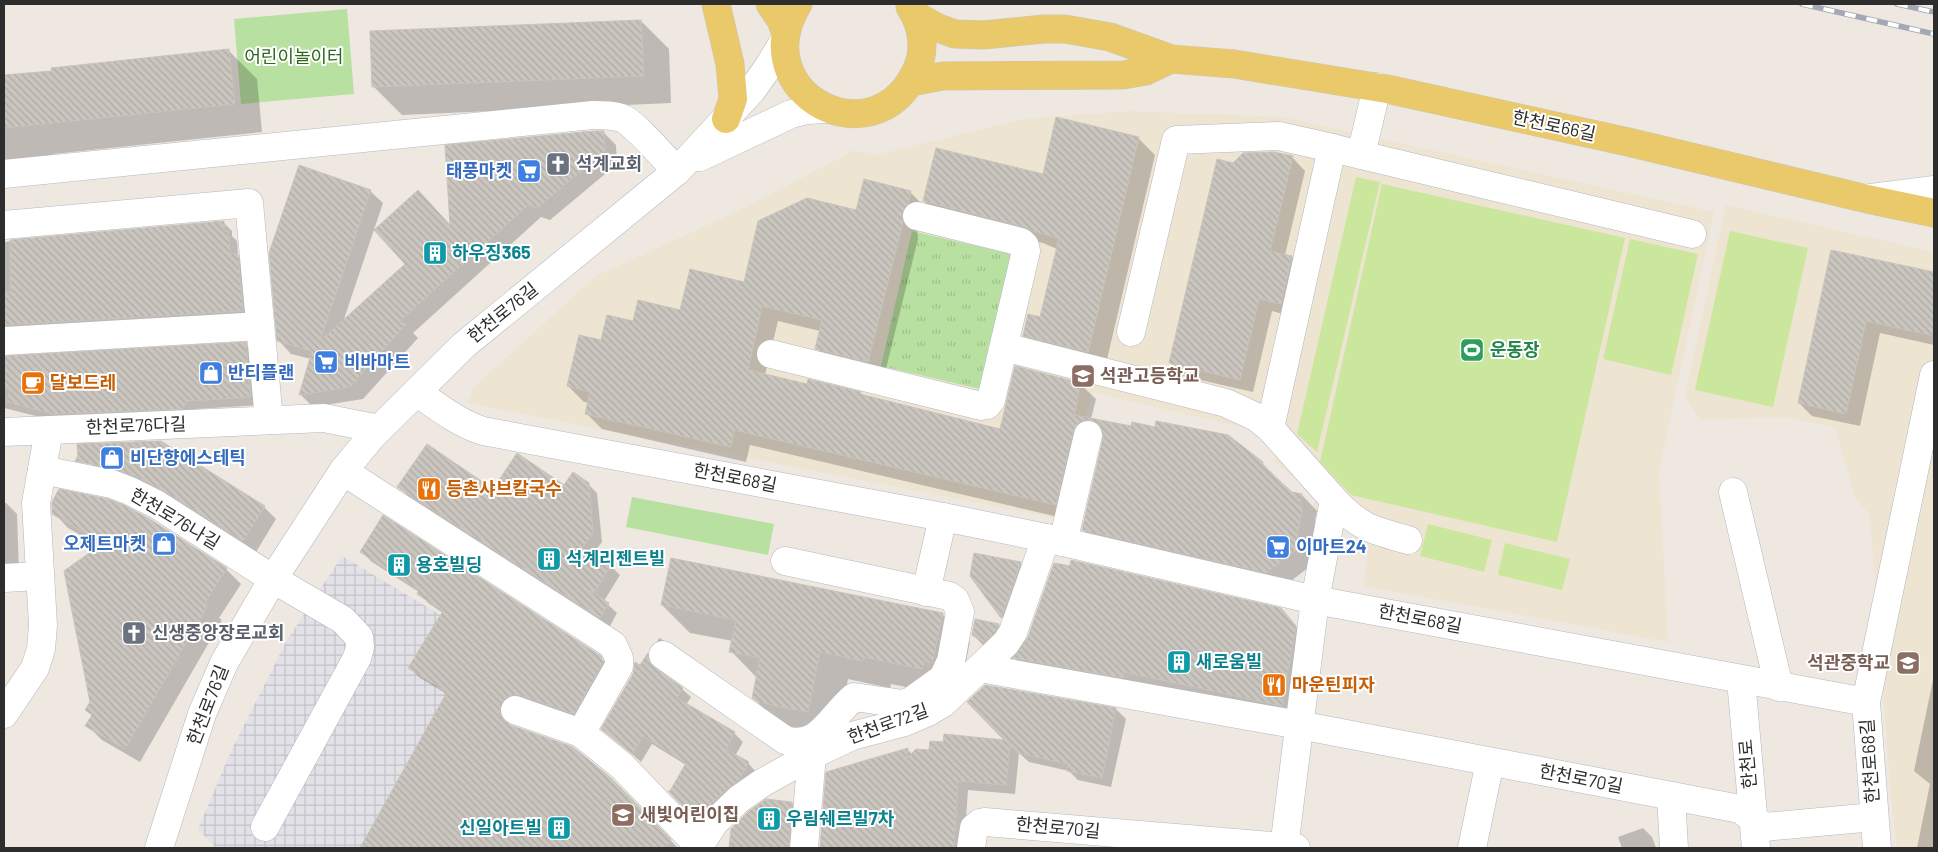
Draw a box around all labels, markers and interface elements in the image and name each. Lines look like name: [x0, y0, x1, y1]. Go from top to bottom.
park label: 어린이놀이터: [244, 45, 344, 67]
street label: 한천로66길: [1510, 105, 1598, 145]
church icon: 석계교회: [545, 151, 571, 177]
place label: 석계교회: [576, 152, 642, 174]
supermarket icon: 태풍마켓: [516, 158, 542, 184]
place label: 태풍마켓: [446, 159, 512, 181]
building icon: 하우징365: [422, 240, 448, 266]
place label: 하우징365: [452, 241, 531, 263]
street label: 한천로76길: [463, 277, 542, 347]
sports icon: 운동장: [1459, 337, 1485, 363]
place label: 운동장: [1490, 338, 1540, 360]
supermarket icon: 비바마트: [313, 349, 339, 375]
place label: 비바마트: [344, 350, 410, 372]
shop icon: 반티플랜: [198, 360, 224, 386]
place label: 반티플랜: [228, 361, 294, 383]
school or university icon: 석관고등학교: [1070, 363, 1096, 389]
place label: 석관고등학교: [1100, 364, 1199, 386]
cafe icon: 달보드레: [20, 370, 46, 396]
place label: 달보드레: [50, 371, 116, 393]
street label: 한천로76다길: [85, 412, 187, 438]
shop icon: 비단향에스테틱: [99, 445, 125, 471]
place label: 비단향에스테틱: [130, 446, 246, 468]
street label: 한천로68길: [691, 458, 779, 496]
restaurant icon: 등촌샤브칼국수: [416, 476, 442, 502]
place label: 등촌샤브칼국수: [446, 477, 562, 499]
street label: 한천로76나길: [127, 483, 224, 553]
shop icon: 오제트마켓: [151, 531, 177, 557]
place label: 오제트마켓: [63, 532, 146, 554]
supermarket icon: 이마트24: [1265, 534, 1291, 560]
place label: 이마트24: [1296, 535, 1367, 557]
building icon: 석계리젠트빌: [536, 546, 562, 572]
place label: 석계리젠트빌: [566, 547, 665, 569]
building icon: 용호빌딩: [386, 552, 412, 578]
place label: 용호빌딩: [416, 553, 482, 575]
street label: 한천로68길: [1376, 599, 1464, 637]
church icon: 신생중앙장로교회: [121, 620, 147, 646]
place label: 신생중앙장로교회: [152, 621, 284, 643]
building icon: 새로움빌: [1166, 649, 1192, 675]
place label: 새로움빌: [1196, 650, 1262, 672]
school or university icon: 석관중학교: [1895, 650, 1921, 676]
place label: 석관중학교: [1807, 651, 1890, 673]
street label: 한천로76길: [182, 661, 232, 748]
restaurant icon: 마운틴피자: [1261, 672, 1287, 698]
place label: 마운틴피자: [1292, 673, 1375, 695]
street label: 한천로72길: [844, 698, 931, 748]
street label: 한천로68길: [1855, 718, 1883, 804]
street label: 한천로: [1734, 738, 1760, 790]
street label: 한천로70길: [1537, 759, 1625, 797]
school or university icon: 새빛어린이집: [610, 802, 636, 828]
place label: 새빛어린이집: [640, 803, 739, 825]
building icon: 우림쉐르빌7차: [756, 806, 782, 832]
place label: 우림쉐르빌7차: [786, 807, 895, 829]
street label: 한천로70길: [1015, 812, 1101, 842]
building icon: 신일아트빌: [546, 815, 572, 841]
place label: 신일아트빌: [459, 816, 542, 838]

